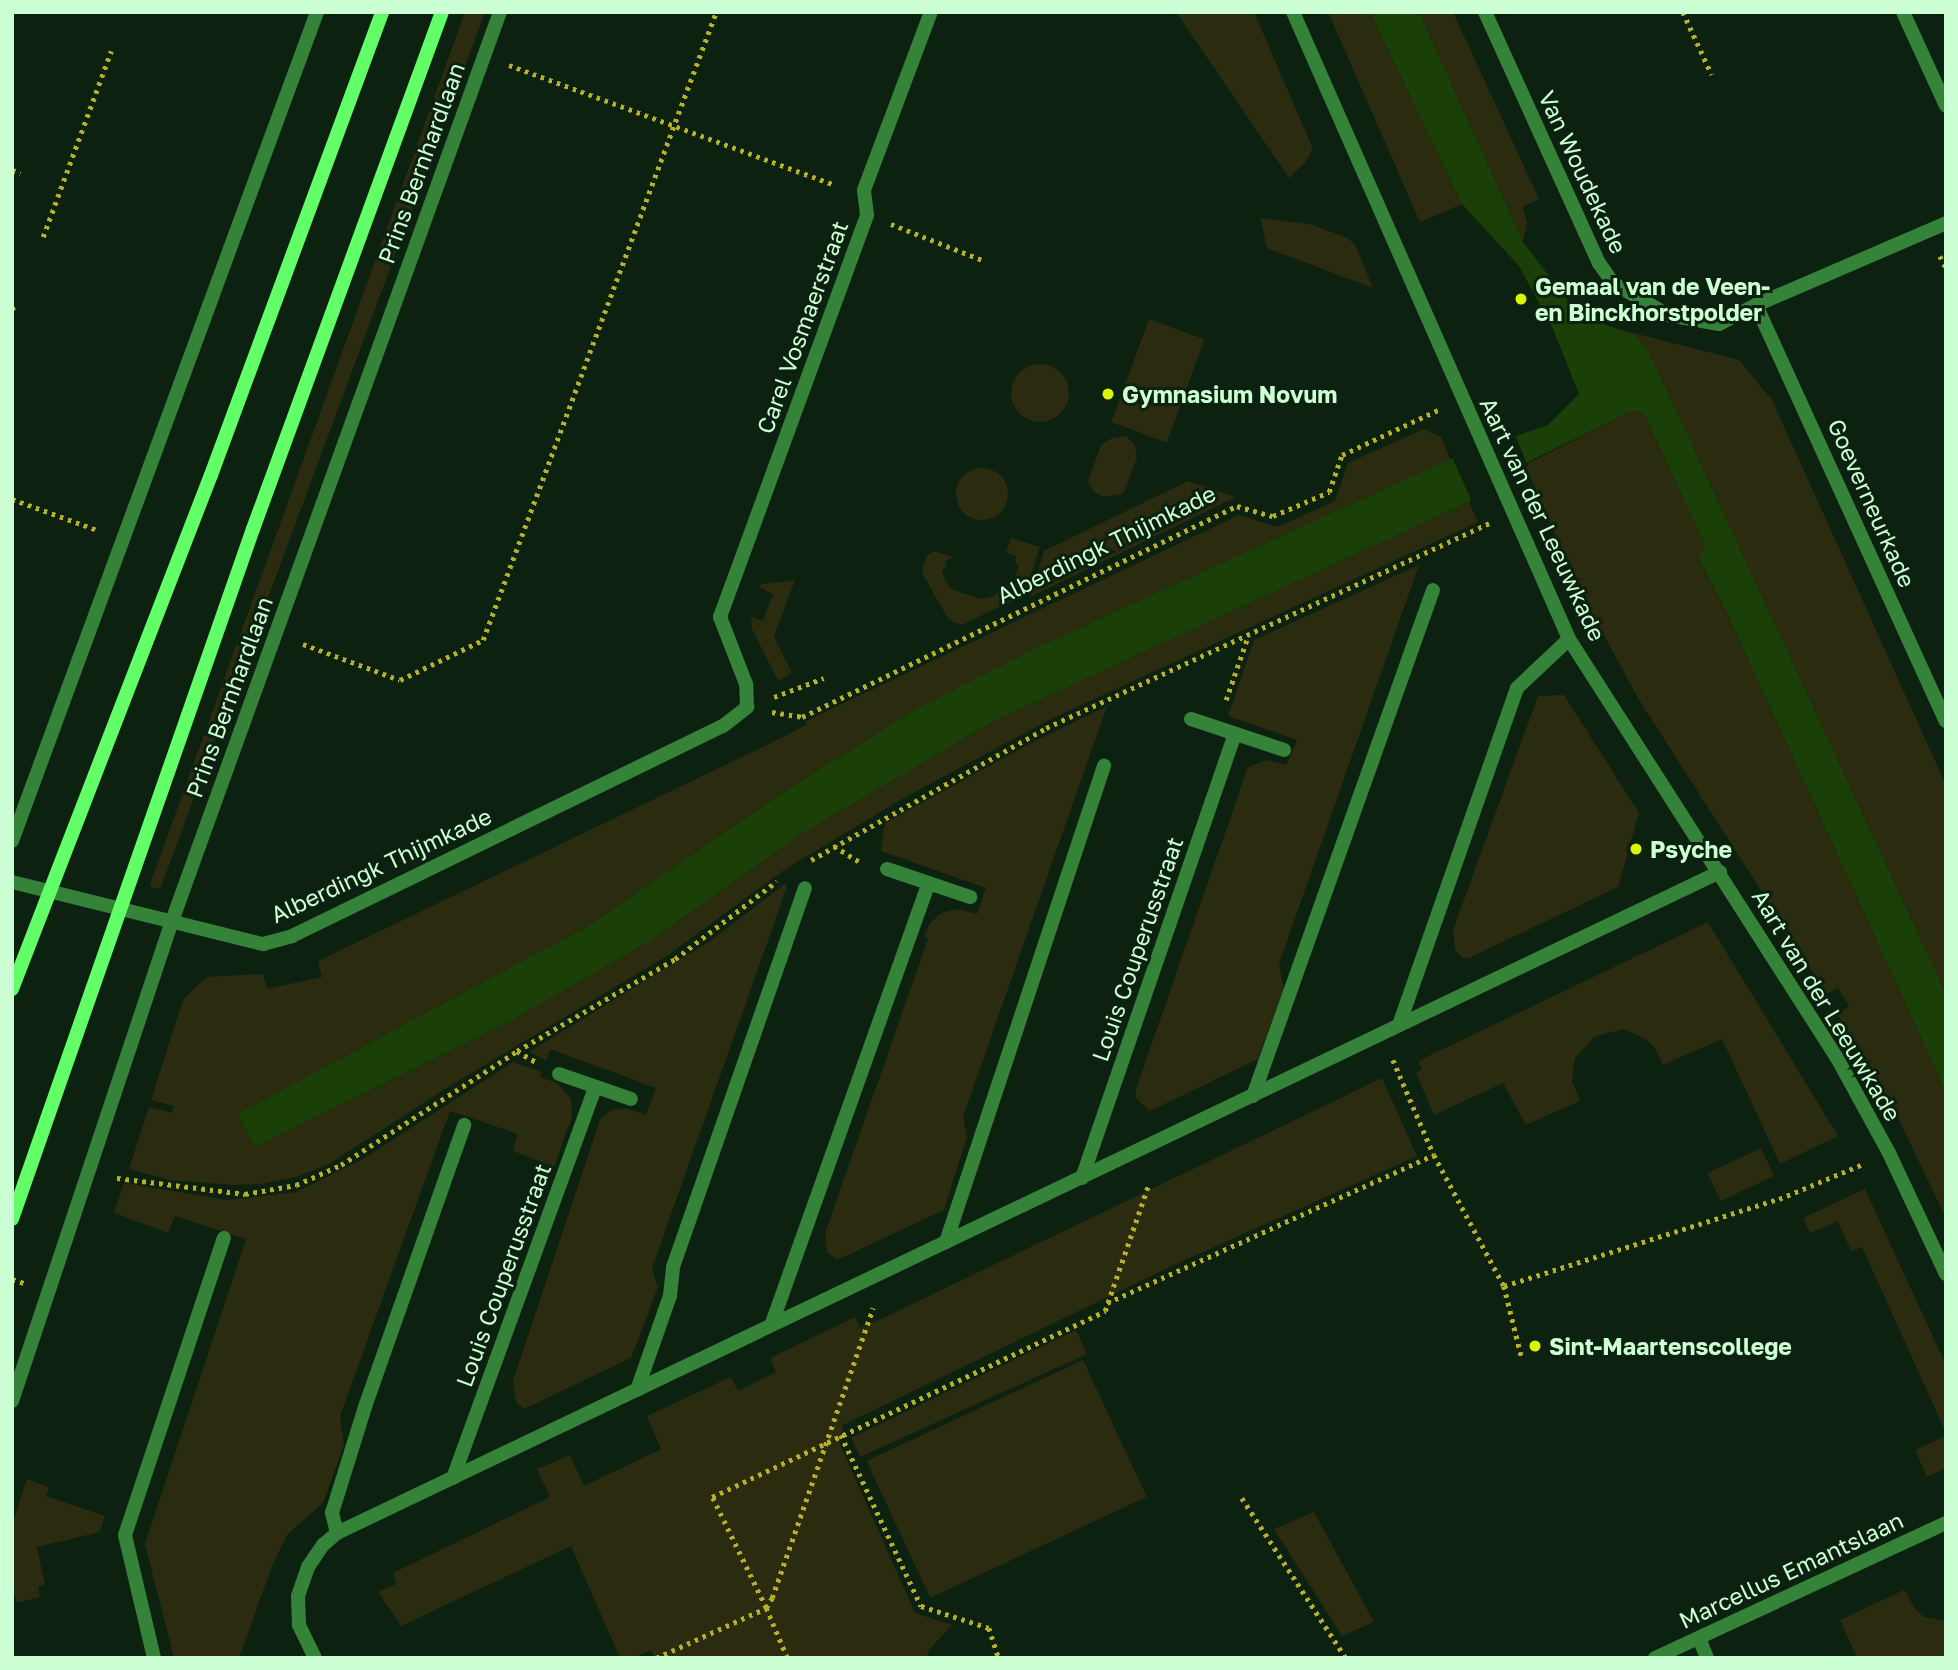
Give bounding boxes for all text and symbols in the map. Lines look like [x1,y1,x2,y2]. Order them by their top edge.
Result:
street label: Prins Bernhardlaan [372,59,470,267]
street label: Van Woudekade [1533,86,1633,258]
street label: Carel Vosmaerstraat [751,217,853,437]
place label: Gemaal van de Veen- en Binckhorstpolder [1535,272,1770,326]
marker: Gemaal van de Veen- en Binckhorstpolder [1513,291,1529,307]
place label: Gymnasium Novum [1122,380,1337,408]
marker: Gymnasium Novum [1100,386,1116,402]
street label: Aart van der Leeuwkade [1474,393,1612,645]
street label: Goeverneurkade [1823,415,1921,591]
street label: Alberdingk Thijmkade [992,479,1220,609]
street label: Prins Bernhardlaan [180,593,278,801]
street label: Alberdingk Thijmkade [266,802,496,928]
street label: Louis Couperusstraat [1086,833,1188,1065]
place label: Psyche [1650,835,1732,863]
marker: Psyche [1628,841,1644,857]
street label: Aart van der Leeuwkade [1747,884,1907,1126]
street label: Louis Couperusstraat [450,1160,556,1390]
place label: Sint-Maartenscollege [1549,1332,1792,1360]
marker: Sint-Maartenscollege [1527,1338,1543,1354]
street label: Marcellus Emantslaan [1675,1506,1907,1634]

